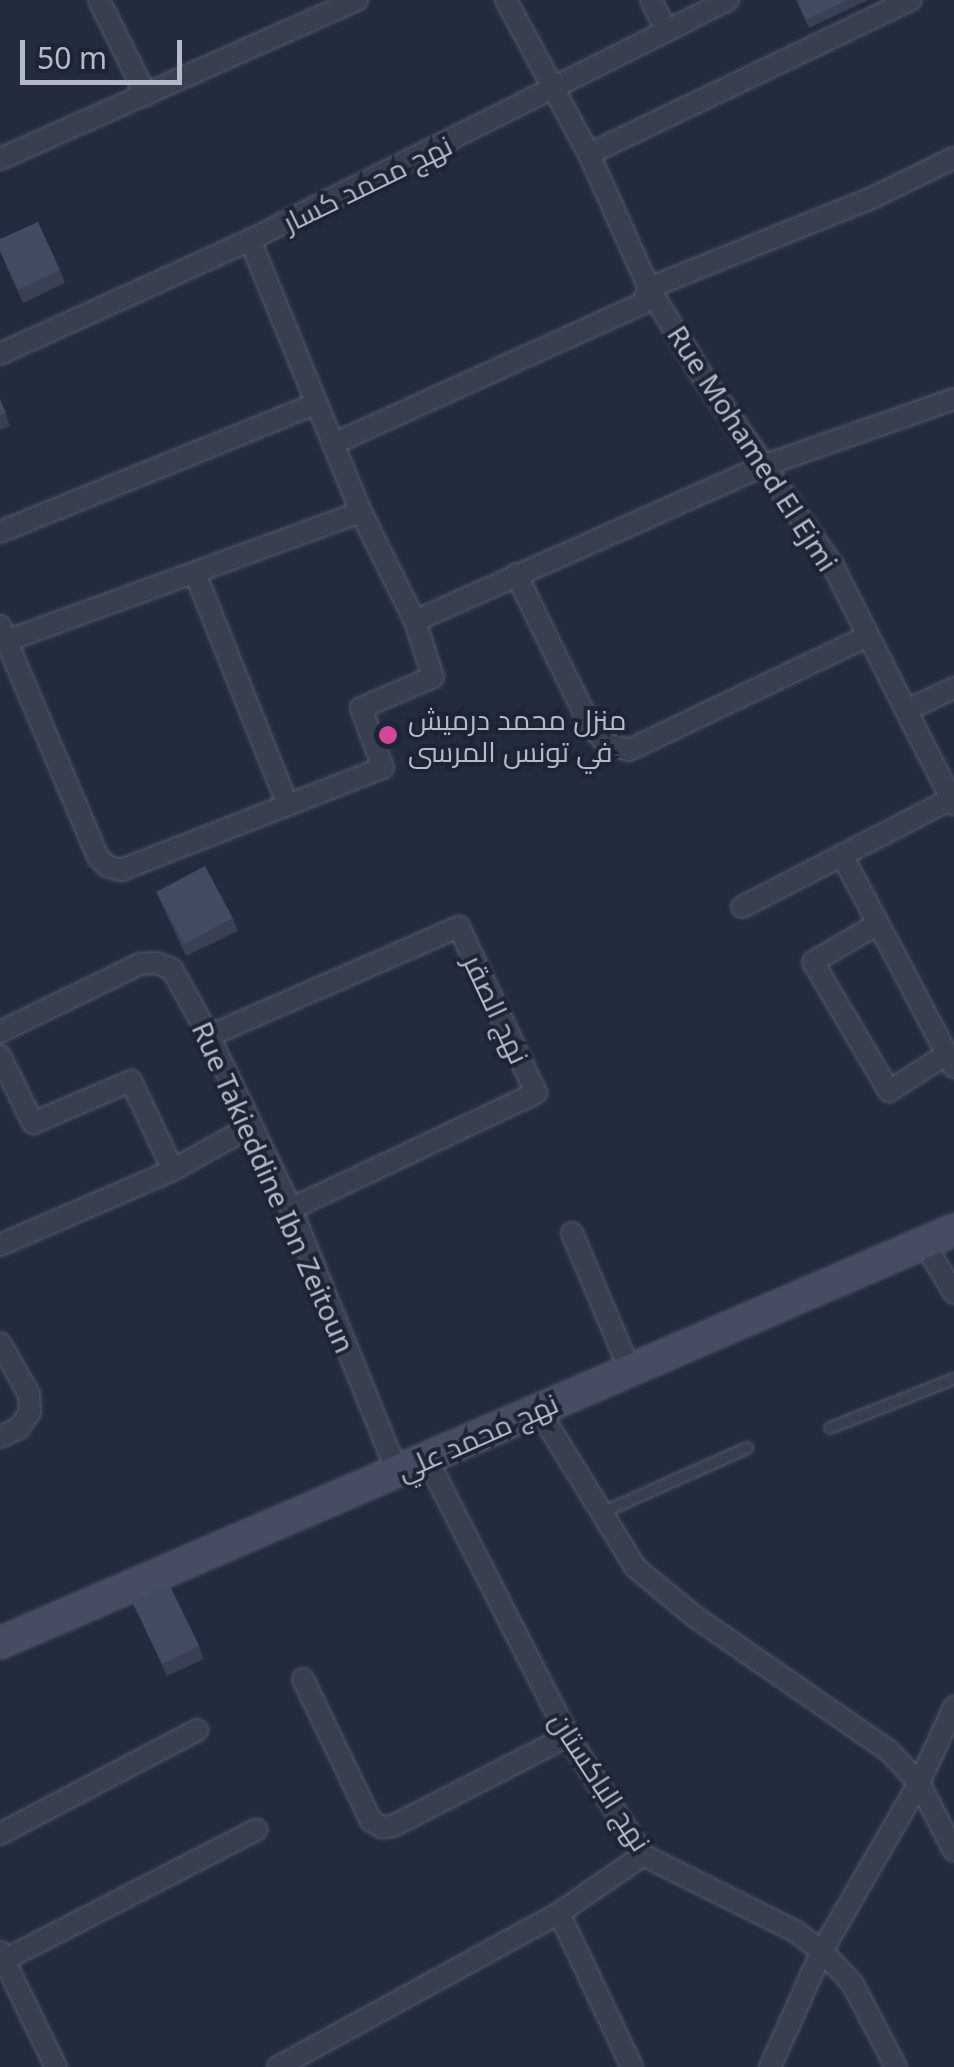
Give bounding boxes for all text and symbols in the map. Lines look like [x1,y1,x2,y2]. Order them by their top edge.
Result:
scale bar [25,20,188,82]
text: 50 m [37,37,107,78]
street label: نهج محمد كسار [277,128,457,238]
street label: Rue Mohamed El Ejmi [661,319,845,577]
place label: منزل محمد درميش في تونس المرسى [408,702,627,768]
marker: منزل محمد درميش في تونس المرسى [377,724,399,746]
street label: نهج الصقر [457,949,537,1069]
street label: Rue Takieddine Ibn Zeitoun [186,1016,362,1358]
street label: نهج محمد علي [391,1385,563,1487]
street label: نهج الباكستان [544,1705,658,1857]

